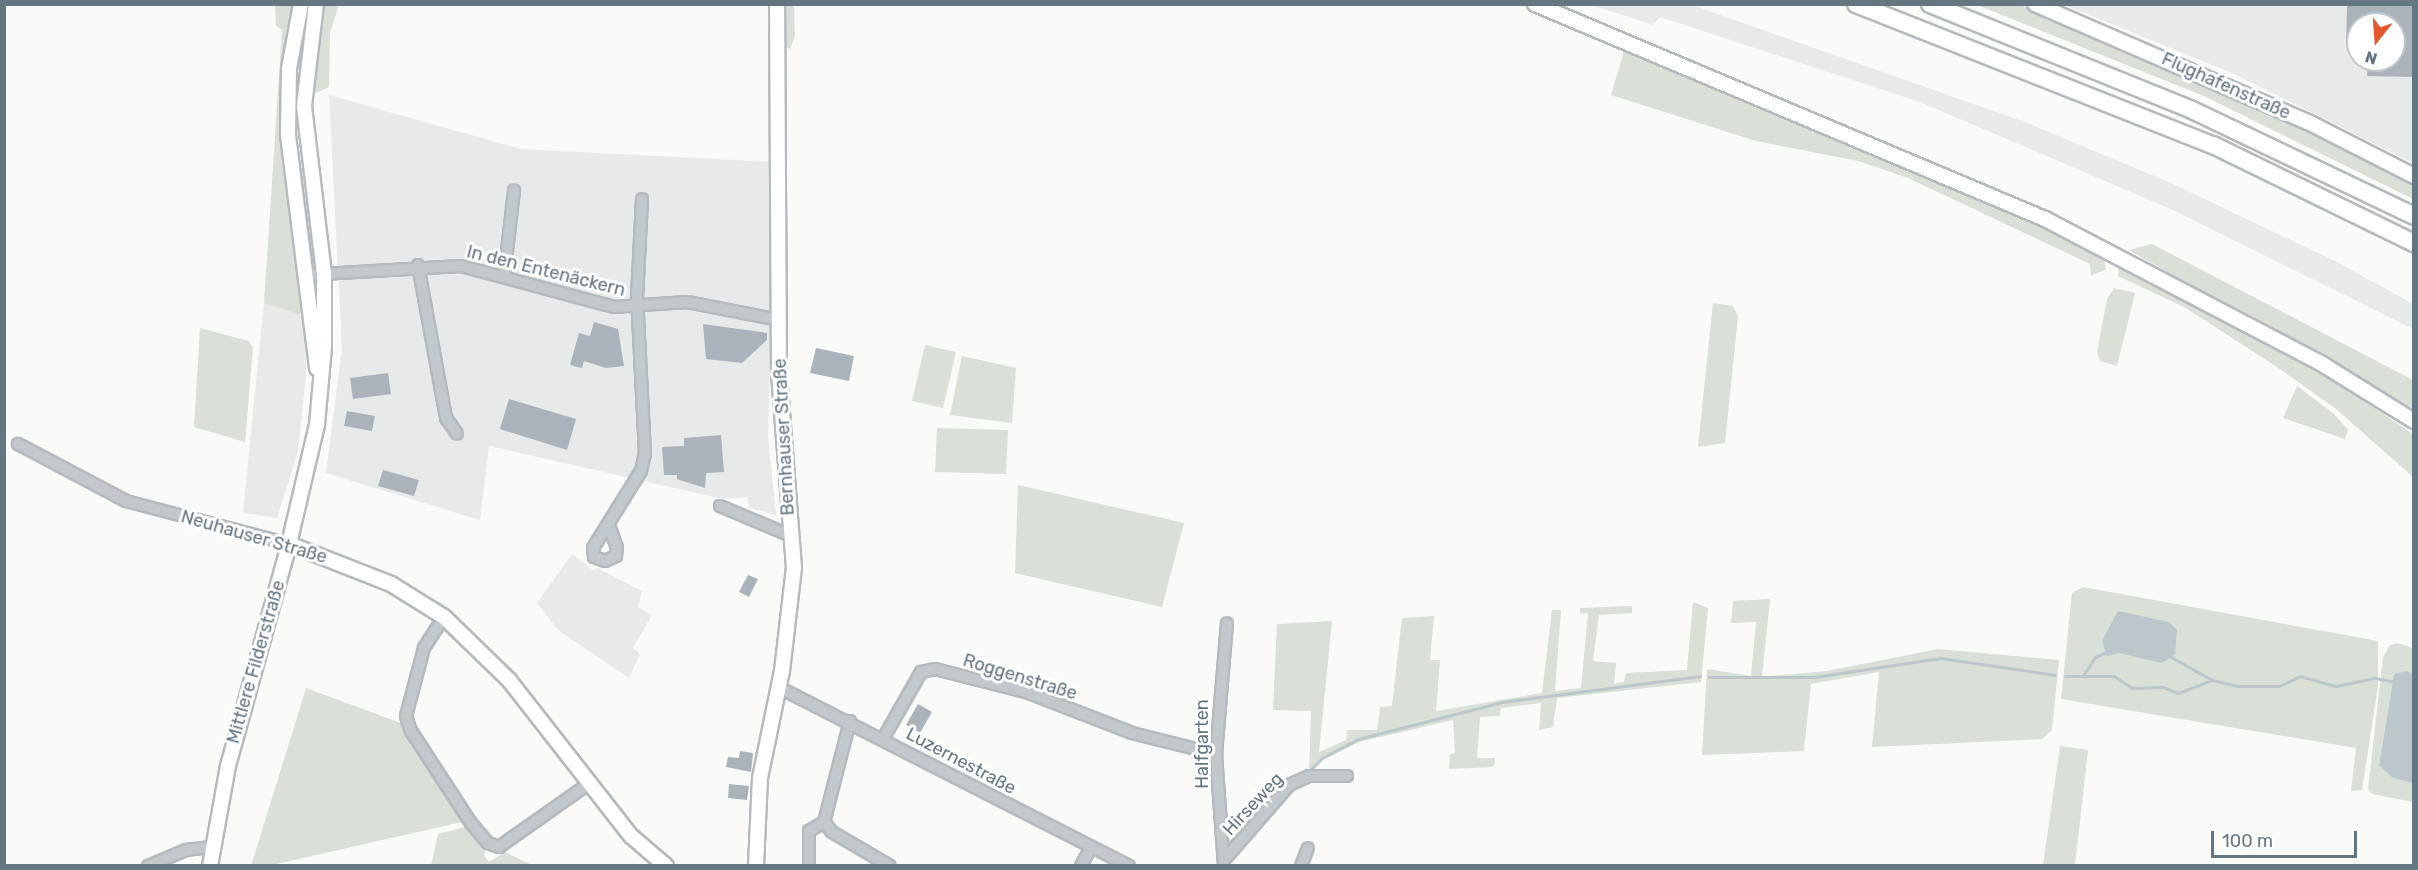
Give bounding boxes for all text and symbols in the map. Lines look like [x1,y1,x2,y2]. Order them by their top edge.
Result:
north arrow [2346,12,2406,72]
text: N [2363,47,2379,69]
street label: Flughafenstraße [2158,48,2294,124]
street label: In den Entenäckern [465,241,627,301]
street label: Bernhauser Straße [769,358,799,516]
street label: Neuhauser Straße [178,506,330,568]
street label: Mittlere Filderstraße [222,578,290,746]
street label: Roggenstraße [960,649,1080,705]
street label: Halfgarten [1191,699,1213,789]
street label: Luzernestraße [902,723,1020,799]
street label: Hirseweg [1218,768,1288,840]
scale bar [2214,819,2360,857]
text: 100 m [2222,830,2273,852]

